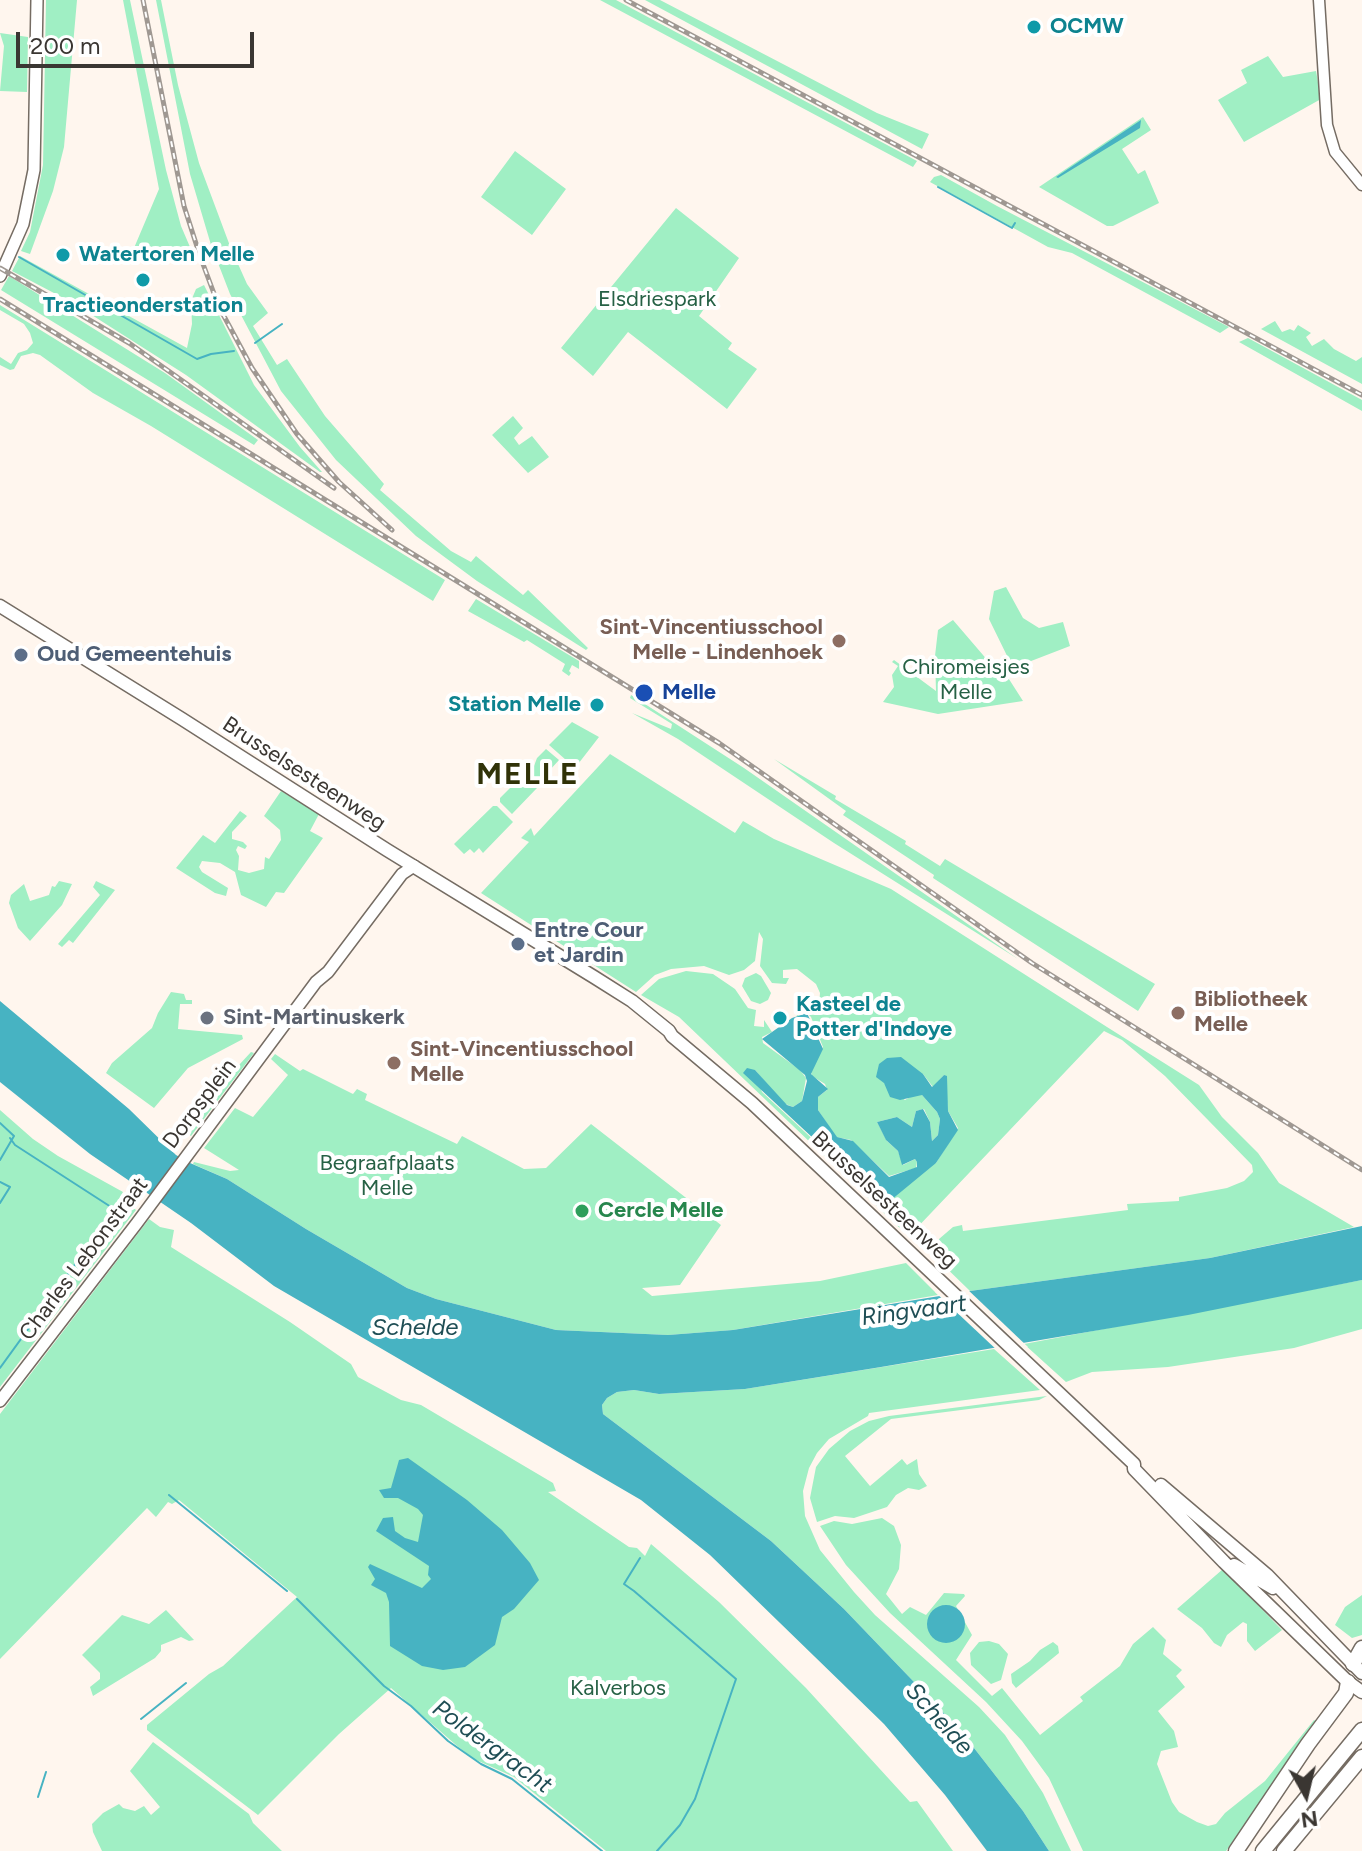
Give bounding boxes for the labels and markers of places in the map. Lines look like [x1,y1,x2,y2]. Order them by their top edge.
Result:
place label: OCMW [1050,14,1124,40]
marker: OCMW [1025,18,1043,36]
place label: Watertoren Melle [79,242,254,268]
marker: Watertoren Melle [54,246,72,264]
marker: Tractieonderstation [134,271,152,289]
place label: Tractieonderstation [43,293,243,319]
place label: Sint-Vincentiusschool Melle - Lindenhoek [600,615,823,666]
marker: Sint-Vincentiusschool Melle - Lindenhoek [830,632,848,650]
place label: Oud Gemeentehuis [37,642,232,668]
marker: Oud Gemeentehuis [12,646,30,664]
place label: Melle [662,680,716,706]
marker: Melle [633,682,655,704]
place label: Station Melle [448,692,581,718]
marker: Station Melle [588,696,606,714]
place label: Entre Cour et Jardin [534,918,644,970]
marker: Entre Cour et Jardin [509,935,527,953]
place label: Bibliotheek Melle [1194,987,1308,1038]
place label: Kasteel de Potter d'Indoye [796,992,952,1044]
marker: Bibliotheek Melle [1169,1004,1187,1022]
place label: Sint-Martinuskerk [223,1005,405,1031]
marker: Sint-Martinuskerk [198,1009,216,1027]
marker: Kasteel de Potter d'Indoye [771,1009,789,1027]
place label: Sint-Vincentiusschool Melle [410,1037,633,1088]
marker: Sint-Vincentiusschool Melle [385,1054,403,1072]
place label: Cercle Melle [598,1198,723,1224]
marker: Cercle Melle [573,1202,591,1220]

